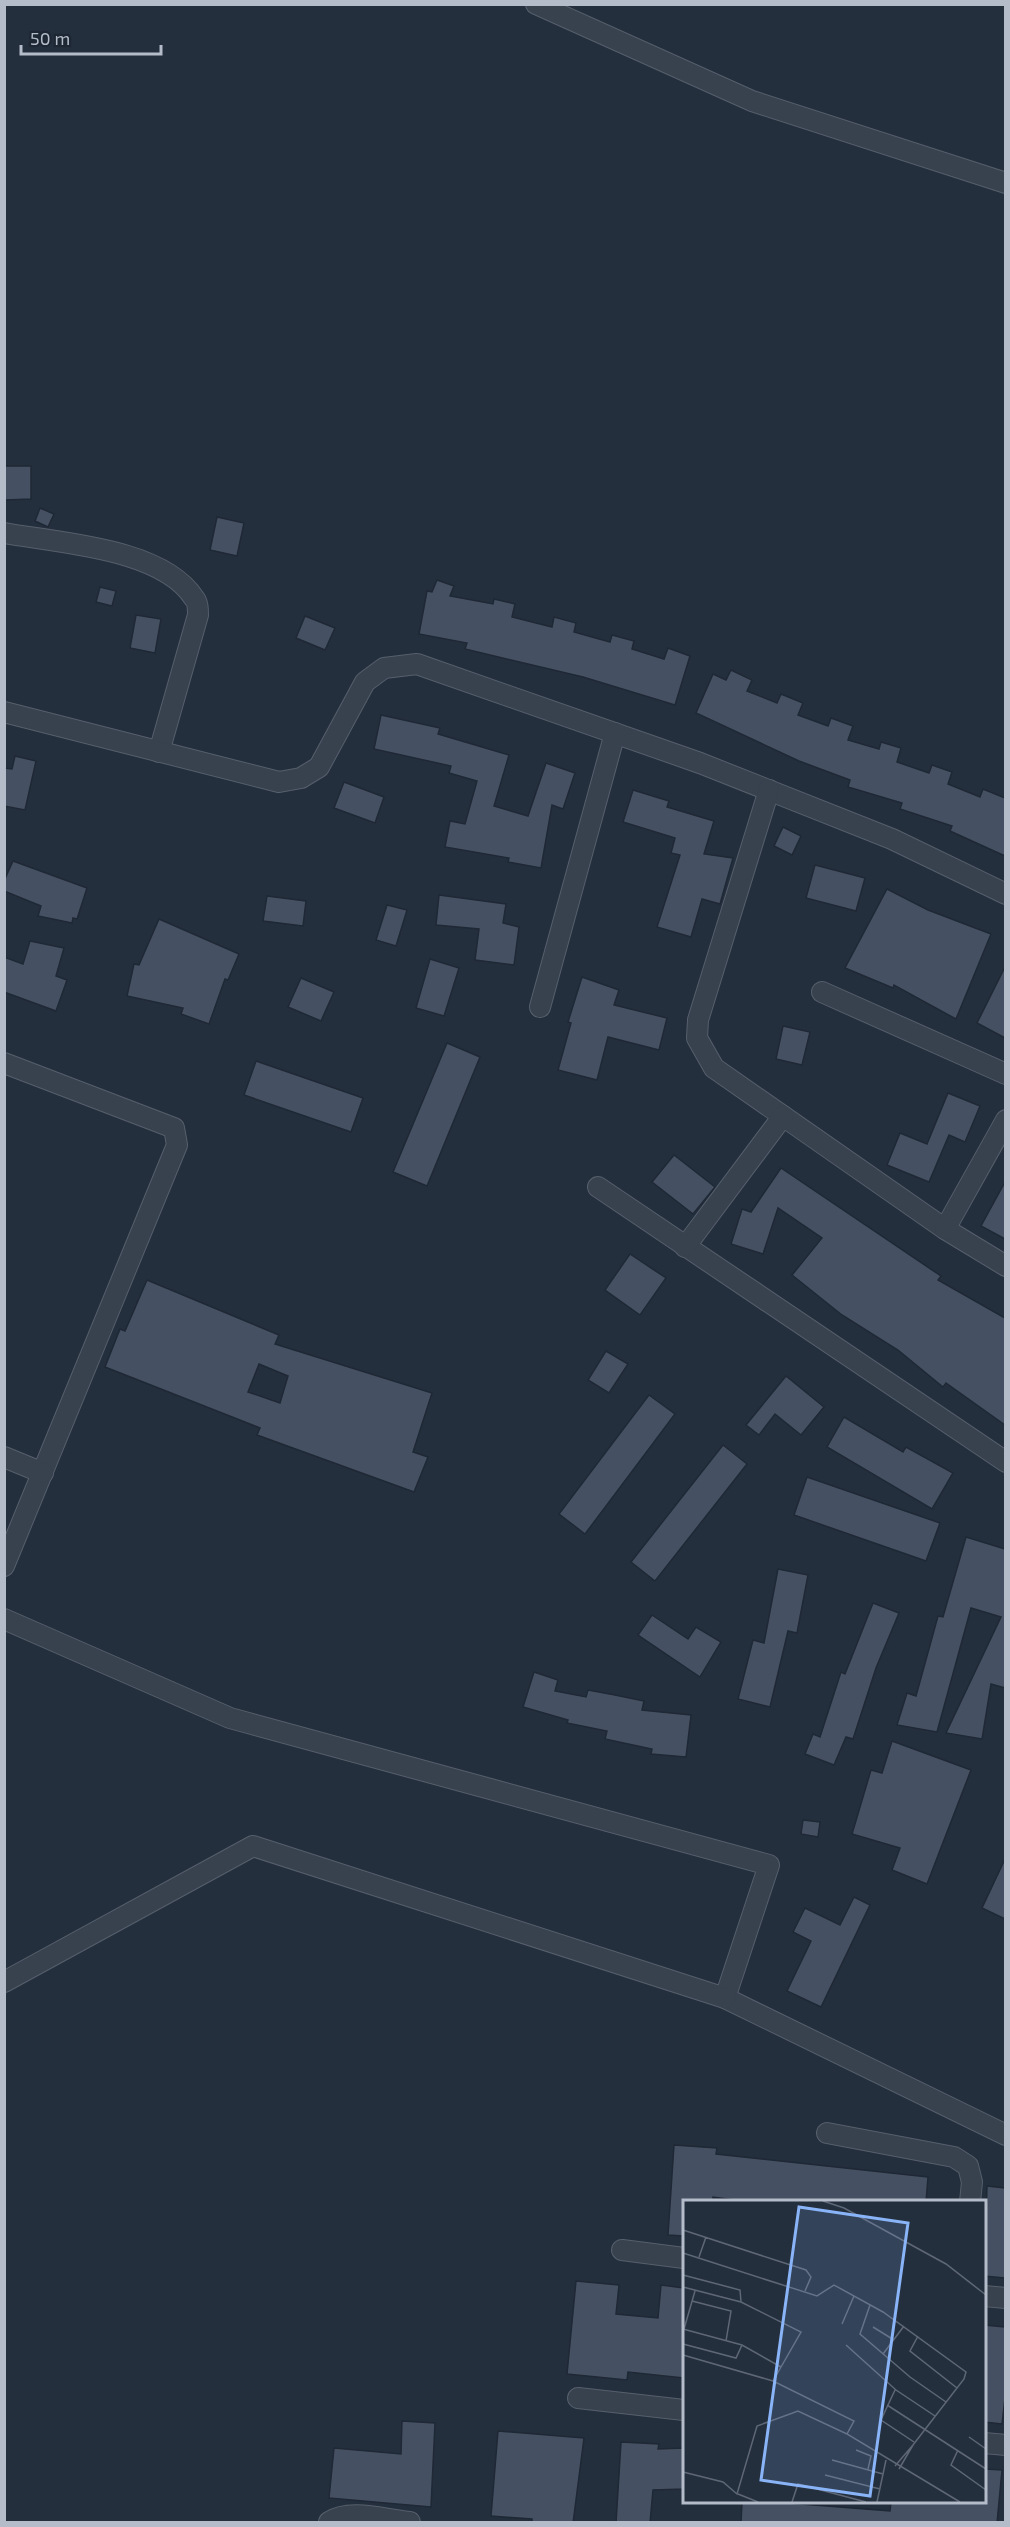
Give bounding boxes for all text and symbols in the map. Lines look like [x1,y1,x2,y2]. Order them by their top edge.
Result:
scale bar [21,18,160,56]
text: 50 m [30,27,70,49]
inset map [683,2200,986,2503]

